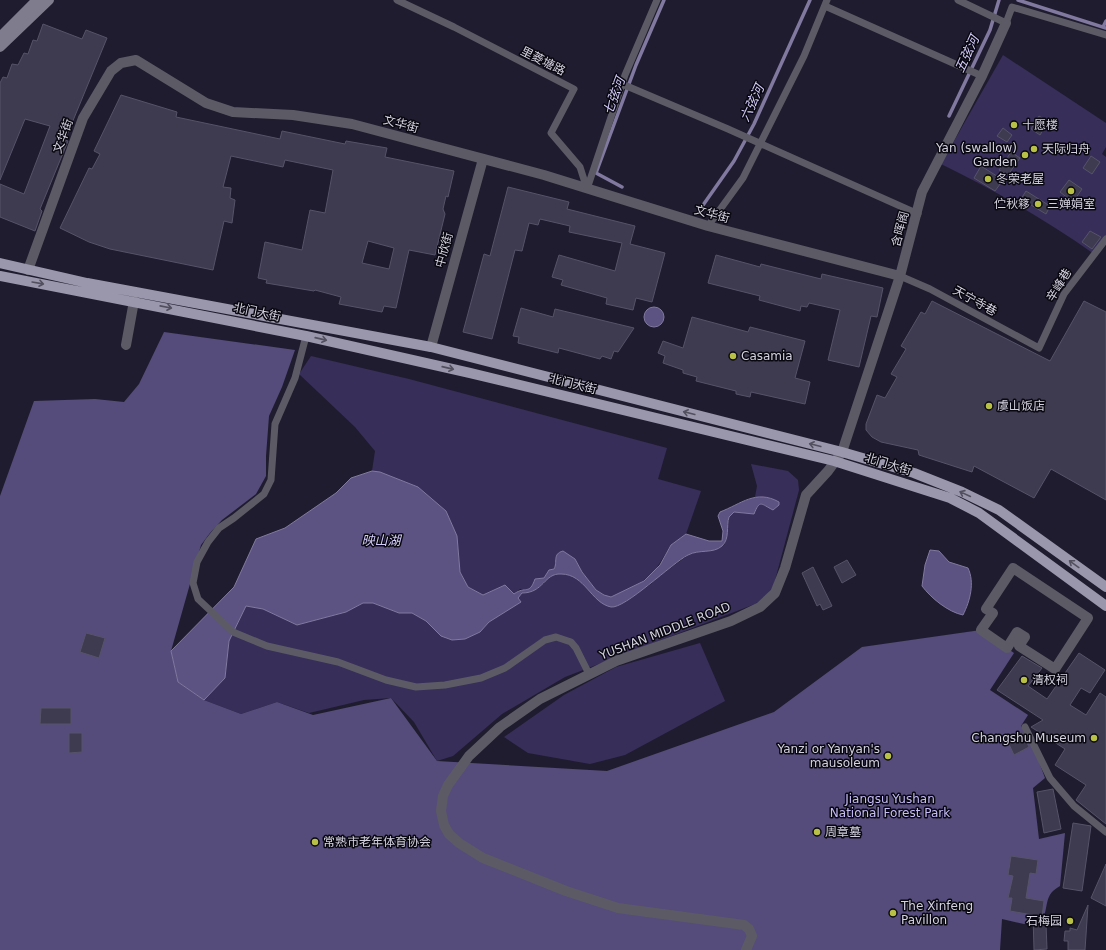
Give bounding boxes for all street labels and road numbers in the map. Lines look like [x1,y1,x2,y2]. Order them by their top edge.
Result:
street label: 里菱塘路 [518,44,568,78]
street label: 文华街 [382,113,420,135]
street label: 文华街 [50,117,76,155]
street label: 文华街 [693,203,731,225]
street label: 含晖阁 [889,210,911,248]
street label: 中欣街 [433,231,455,269]
street label: 辛峰巷 [1044,266,1074,304]
street label: 天宁寺巷 [951,283,999,319]
street label: 北门大街 [232,300,282,324]
street label: 北门大街 [548,371,598,397]
street label: 北门大街 [863,450,913,478]
street label: YUSHAN MIDDLE ROAD [597,600,733,663]

